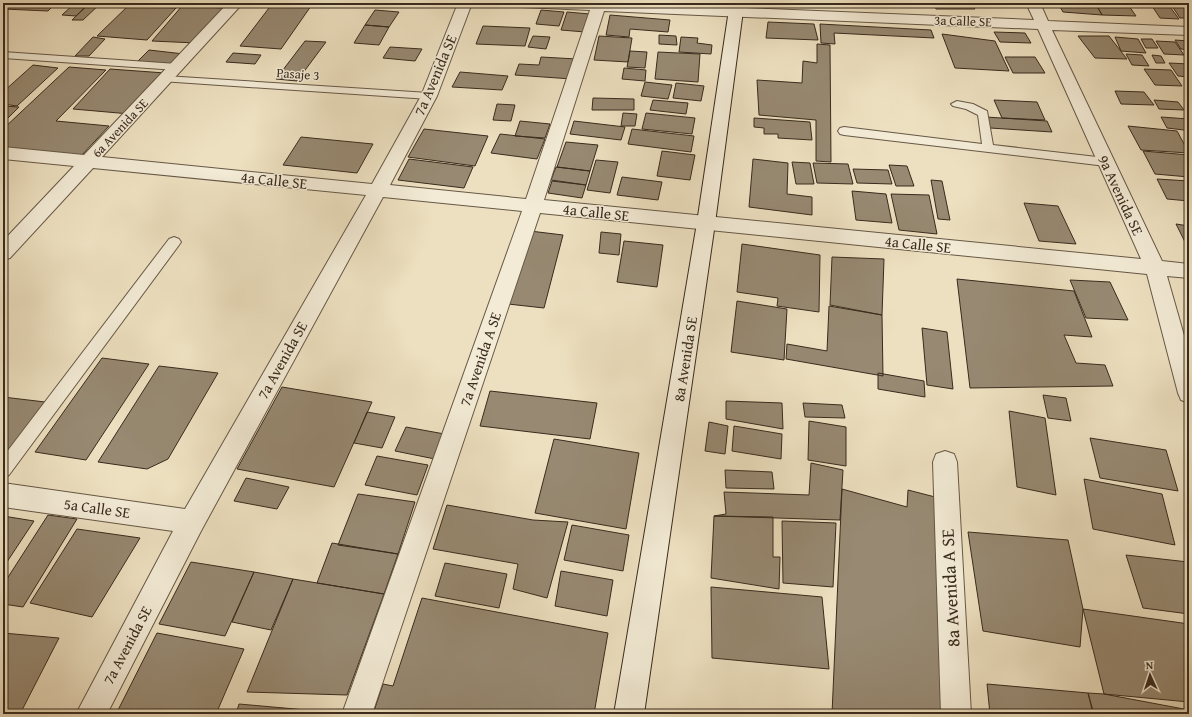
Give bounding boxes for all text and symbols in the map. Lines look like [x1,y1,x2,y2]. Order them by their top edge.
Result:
street label: 3a Calle SE [934,10,993,32]
street label: 7a Avenida SE [409,31,462,119]
street label: Pasaje 3 [276,63,320,85]
street label: 6a Avenida SE [88,94,153,162]
street label: 9a Avenida SE [1093,152,1149,239]
street label: 4a Calle SE [240,166,309,194]
street label: 4a Calle SE [562,198,631,226]
street label: 4a Calle SE [884,230,953,258]
street label: 7a Avenida A SE [454,309,506,409]
street label: 8a Avenida SE [668,314,702,403]
street label: 7a Avenida SE [252,317,312,403]
street label: 5a Calle SE [63,493,132,523]
street label: 8a Avenida A SE [933,528,967,648]
street label: 7a Avenida SE [98,602,157,688]
north arrow [1130,655,1170,695]
text: N [1145,657,1154,673]

